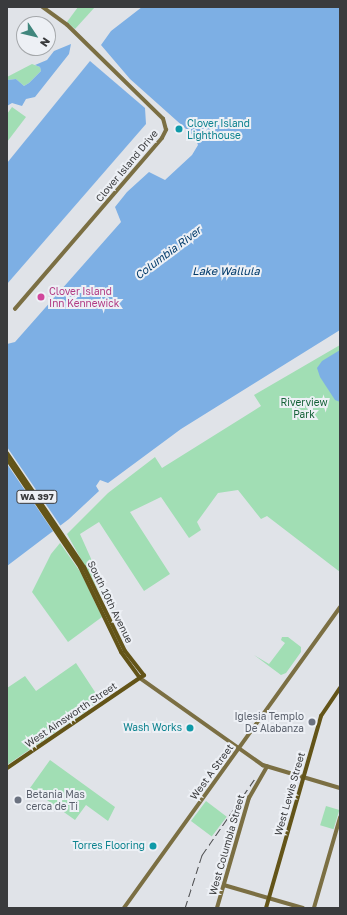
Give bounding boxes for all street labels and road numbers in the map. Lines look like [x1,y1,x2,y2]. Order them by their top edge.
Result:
street label: Clover Island Drive [93,128,161,204]
road number: WA 397 [16,490,58,504]
street label: South 10th Avenue [85,559,135,645]
street label: West Ainsworth Street [23,680,119,750]
street label: West A Street [188,742,236,802]
street label: West Lewis Street [272,751,308,837]
street label: West Columbia Street [207,793,247,897]

